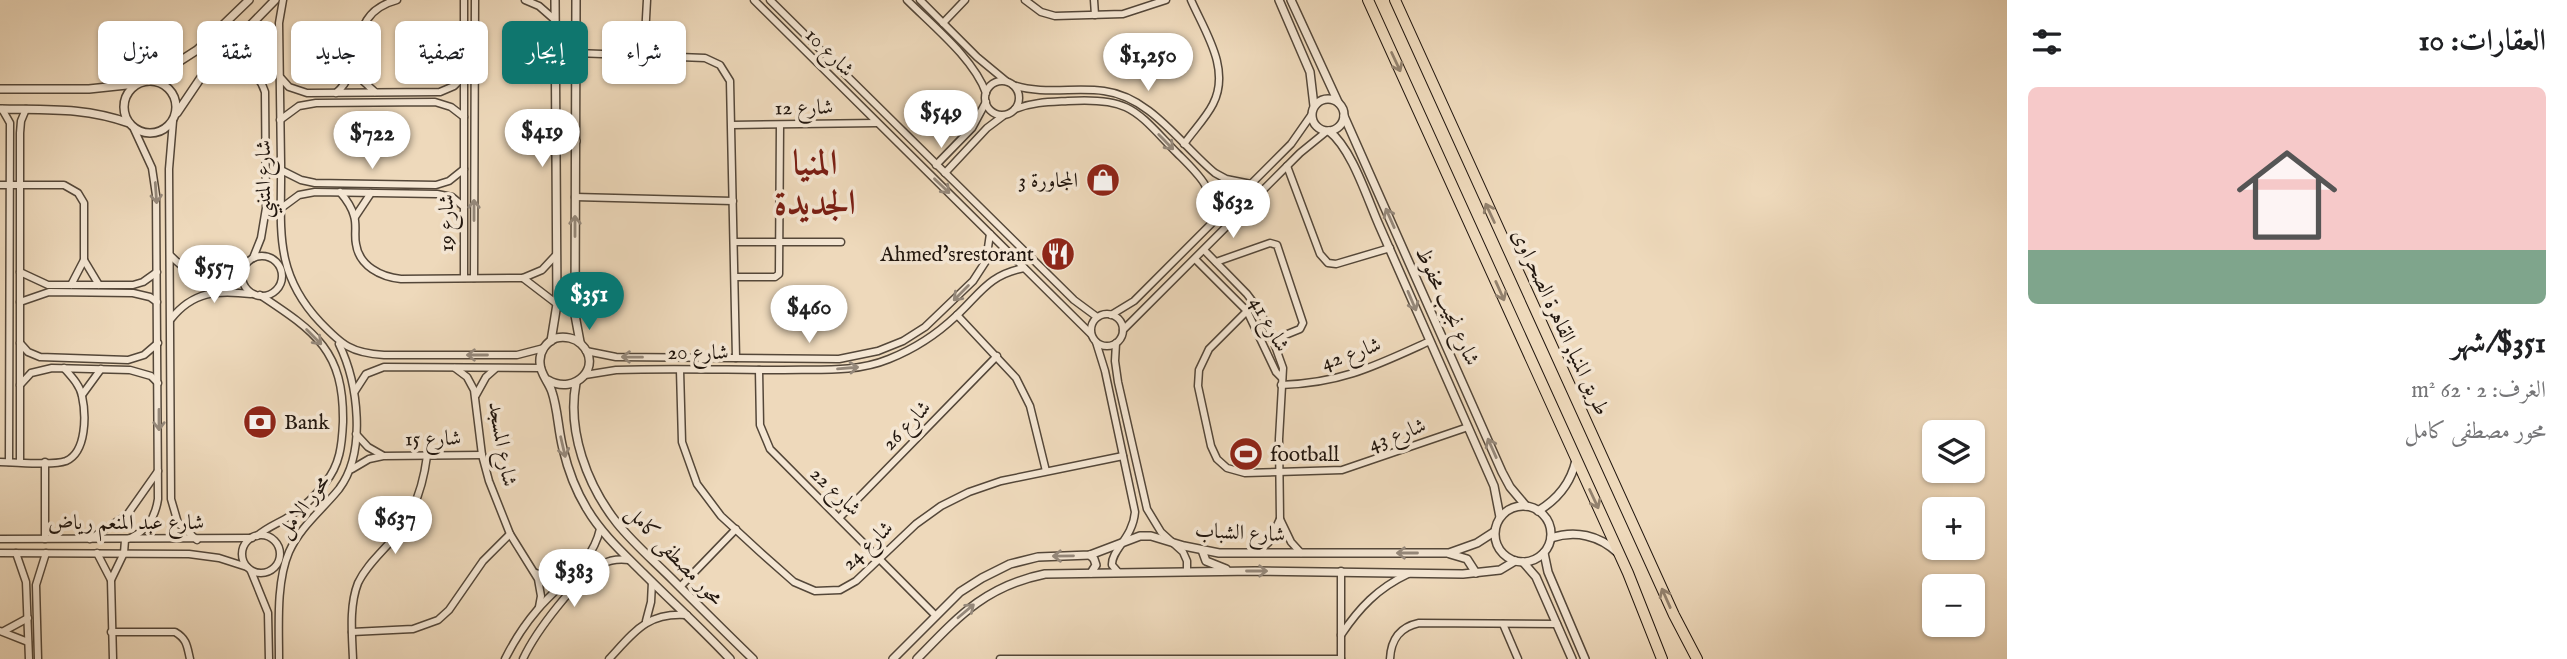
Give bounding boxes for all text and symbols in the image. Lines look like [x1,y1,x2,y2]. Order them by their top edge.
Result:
chip: منزل [98,21,183,84]
chip: شقة [197,21,277,84]
chip: جديد [291,21,381,84]
chip: تصفية [395,21,488,84]
chip: إيجار [502,21,588,84]
chip: شراء [602,21,686,84]
street label: شارع 10 [796,23,859,86]
icon: filters [2028,23,2066,61]
text: العقارات: 10 [2419,23,2546,61]
pin: $1,250 [1091,34,1205,93]
text: $1,250 [1119,41,1177,70]
one-way arrow [1390,51,1403,72]
pin: $549 [900,90,982,150]
street label: شارع 12 [774,94,834,126]
text: $549 [920,98,962,127]
pin: $419 [501,110,583,169]
pin: $722 [331,111,413,171]
text: $419 [521,117,563,146]
text: $722 [349,119,395,148]
icon: home [2224,132,2350,258]
one-way arrow [1157,133,1174,150]
street label: شارع المتنبي [251,140,283,218]
district label: المنيا الجديدة [774,142,856,227]
shop icon: المجاورة 3 [1084,161,1122,199]
place label: المجاورة 3 [1018,168,1078,195]
one-way arrow [933,177,950,194]
pin: $632 [1192,180,1274,240]
one-way arrow [150,181,163,204]
text: $632 [1212,188,1254,217]
street label: شارع 19 [434,194,464,252]
one-way arrow [467,199,481,222]
one-way arrow [1483,203,1496,224]
one-way arrow [1383,208,1396,229]
one-way arrow [568,215,582,238]
street label: طريق المنيا, القاهرة الصحراوى [1505,225,1615,420]
restaurant icon: Ahmed'srestorant [1039,235,1077,273]
place label: Ahmed'srestorant [879,242,1034,269]
street label: شارع نجيب محفوظ [1406,243,1485,371]
pin: $557 [173,246,255,305]
text: $557 [194,253,234,282]
pin: $351 [548,272,630,332]
text: $351 [570,280,608,309]
one-way arrow [1494,280,1507,302]
one-way arrow [953,284,970,301]
pin: $460 [768,286,850,345]
one-way arrow [1406,290,1419,311]
street label: شارع 41 [1240,292,1295,359]
text: $460 [786,293,832,322]
text: $351/شهر [2451,325,2546,363]
one-way arrow [306,328,323,345]
street label: شارع 42 [1318,332,1386,380]
street label: شارع 20 [667,340,729,370]
one-way arrow [466,348,489,362]
one-way arrow [621,350,644,364]
one-way arrow [837,361,859,374]
text: الغرف: 2 · 62 m² [2411,376,2546,405]
street label: شارع 26 [877,395,940,459]
street label: شارع المسجد [478,400,522,490]
bank icon: Bank [241,403,279,441]
one-way arrow [152,409,165,432]
place label: Bank [284,410,330,437]
street label: شارع 43 [1365,413,1431,461]
text: محور مصطفى كامل [2404,417,2546,446]
map controls [1922,420,1985,637]
button: layers [1922,420,1985,483]
street label: شارع 15 [405,426,462,456]
one-way arrow [557,435,570,458]
sports icon: football [1227,435,1265,473]
one-way arrow [1485,438,1498,460]
place label: football [1270,442,1339,469]
street label: شارع 22 [802,461,866,525]
street label: محور الامل [272,470,337,544]
one-way arrow [1588,488,1601,509]
pin: $637 [354,496,436,556]
button: + [1922,497,1985,560]
street label: محور مصطفى كامل [619,500,729,612]
text: $637 [374,504,416,533]
street label: شارع عبد المنعم رياض [48,510,204,542]
street label: شارع 24 [836,515,902,579]
street label: شارع الشباب [1194,518,1286,552]
one-way arrow [1396,546,1419,560]
one-way arrow [1052,549,1075,562]
pin: $383 [533,550,615,609]
text: $383 [555,557,593,586]
one-way arrow [1246,564,1269,578]
button: − [1922,574,1985,637]
one-way arrow [1659,588,1673,609]
one-way arrow [956,603,974,619]

